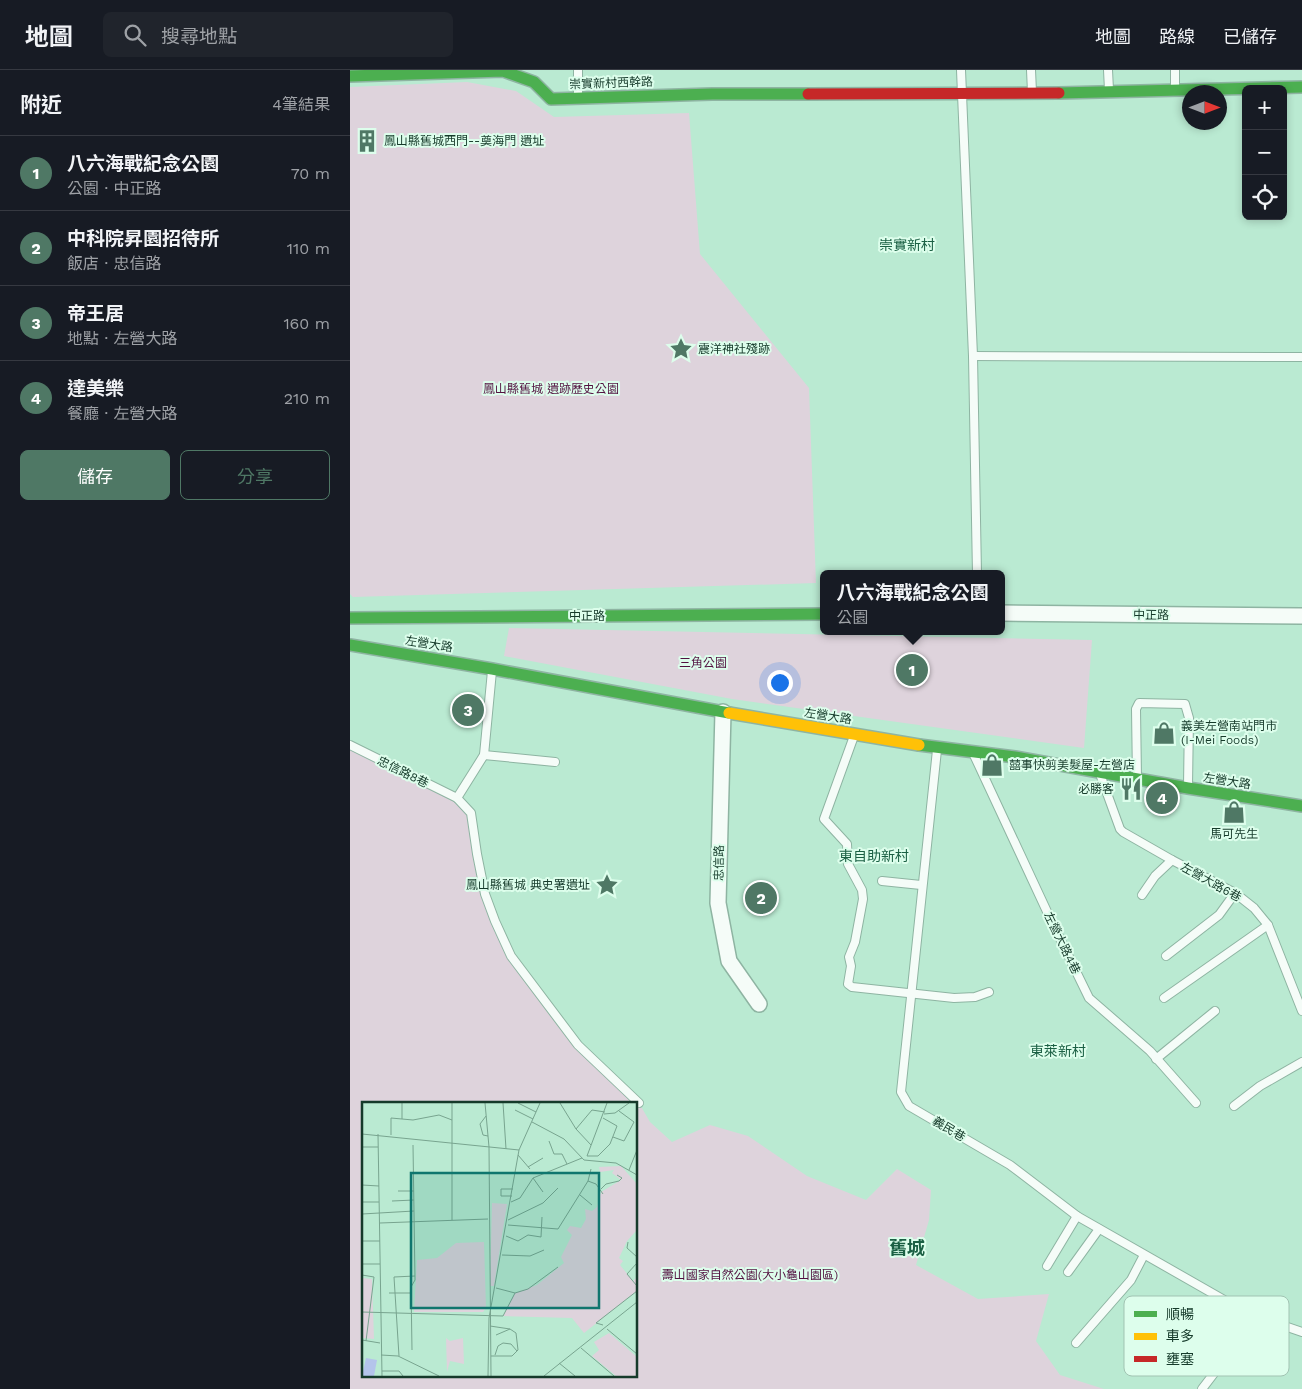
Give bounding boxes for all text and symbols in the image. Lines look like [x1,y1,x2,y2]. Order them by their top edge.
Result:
search box [103,12,453,57]
icon: search [121,21,149,49]
text: 地圖 [25,23,73,51]
text: 搜尋地點 [161,25,237,48]
text: 地圖 [1095,26,1131,47]
text: 路線 [1159,26,1195,47]
text: 已儲存 [1223,26,1277,47]
street label: 崇實新村西幹路 [569,75,653,91]
north arrow [1182,85,1227,130]
map controls [1242,85,1287,220]
button: + [1242,85,1287,130]
text: 附近 [20,92,62,117]
text: 4筆結果 [272,95,330,114]
building icon: 鳳山縣舊城西門--奠海門 遺址 [354,128,380,154]
button: − [1242,130,1287,175]
place label: 鳳山縣舊城西門--奠海門 遺址 [384,134,544,148]
text: 八六海戰紀念公園 [67,152,219,175]
text: 1 [33,164,39,183]
text: 70 m [291,164,330,183]
button: locate [1242,175,1287,220]
text: 公園 · 中正路 [67,179,162,198]
text: 中科院昇園招待所 [67,227,219,250]
district label: 崇實新村 [879,237,935,253]
text: 2 [31,239,41,258]
text: 110 m [287,239,330,258]
text: 飯店 · 忠信路 [67,254,162,273]
text: 帝王居 [67,302,124,325]
text: 3 [31,314,41,333]
text: 160 m [283,314,330,333]
text: 地點 · 左營大路 [67,329,178,348]
place icon: 震洋神社殘跡 [668,336,694,362]
place label: 震洋神社殘跡 [698,342,770,356]
text: 達美樂 [67,377,124,400]
park label: 鳳山縣舊城 遺跡歷史公園 [483,382,619,396]
text: 4 [31,389,41,408]
text: 210 m [284,389,330,408]
text: 餐廳 · 左營大路 [67,404,178,423]
button: 儲存 [20,450,170,500]
button: 分享 [180,450,330,500]
popup [820,570,1005,635]
text: 八六海戰紀念公園 [836,581,989,604]
text: 公園 [836,608,869,627]
street label: 中正路 [1133,608,1169,622]
street label: 中正路 [569,609,605,623]
street label: 左營大路 [404,633,454,655]
pin: 1 [896,651,928,689]
park label: 三角公園 [679,656,727,670]
your location [767,670,793,696]
pin: 3 [452,691,484,729]
street label: 左營大路 [803,705,853,727]
place label: 義美左營南站門市 (I-Mei Foods) [1181,719,1277,747]
shop icon: 義美左營南站門市 (I-Mei Foods) [1151,720,1177,746]
shop icon: 囍事快剪美髮屋-左營店 [979,752,1005,778]
street label: 忠信路8巷 [375,754,431,790]
place label: 囍事快剪美髮屋-左營店 [1009,758,1135,772]
street label: 左營大路 [1202,770,1252,792]
restaurant icon: 必勝客 [1118,776,1144,802]
pin: 4 [1146,779,1178,817]
place label: 必勝客 [1078,782,1114,796]
shop icon: 馬可先生 [1221,799,1247,825]
place label: 馬可先生 [1210,827,1258,841]
street label: 忠信路 [712,845,726,881]
district label: 東自助新村 [839,848,909,864]
street label: 左營大路6巷 [1178,860,1244,904]
place icon: 鳳山縣舊城 典史署遺址 [594,872,620,898]
place label: 鳳山縣舊城 典史署遺址 [466,878,590,892]
pin: 2 [745,879,777,917]
street label: 左營大路4巷 [1041,910,1083,976]
district label: 東萊新村 [1030,1043,1086,1059]
inset map [362,1102,638,1376]
street label: 義民巷 [930,1114,968,1144]
district label: 舊城 [889,1237,925,1258]
park label: 壽山國家自然公園(大小龜山園區) [662,1268,838,1282]
legend [1124,1296,1289,1376]
text: 順暢 [1166,1306,1194,1322]
text: 車多 [1166,1328,1194,1344]
text: 壅塞 [1166,1351,1194,1367]

